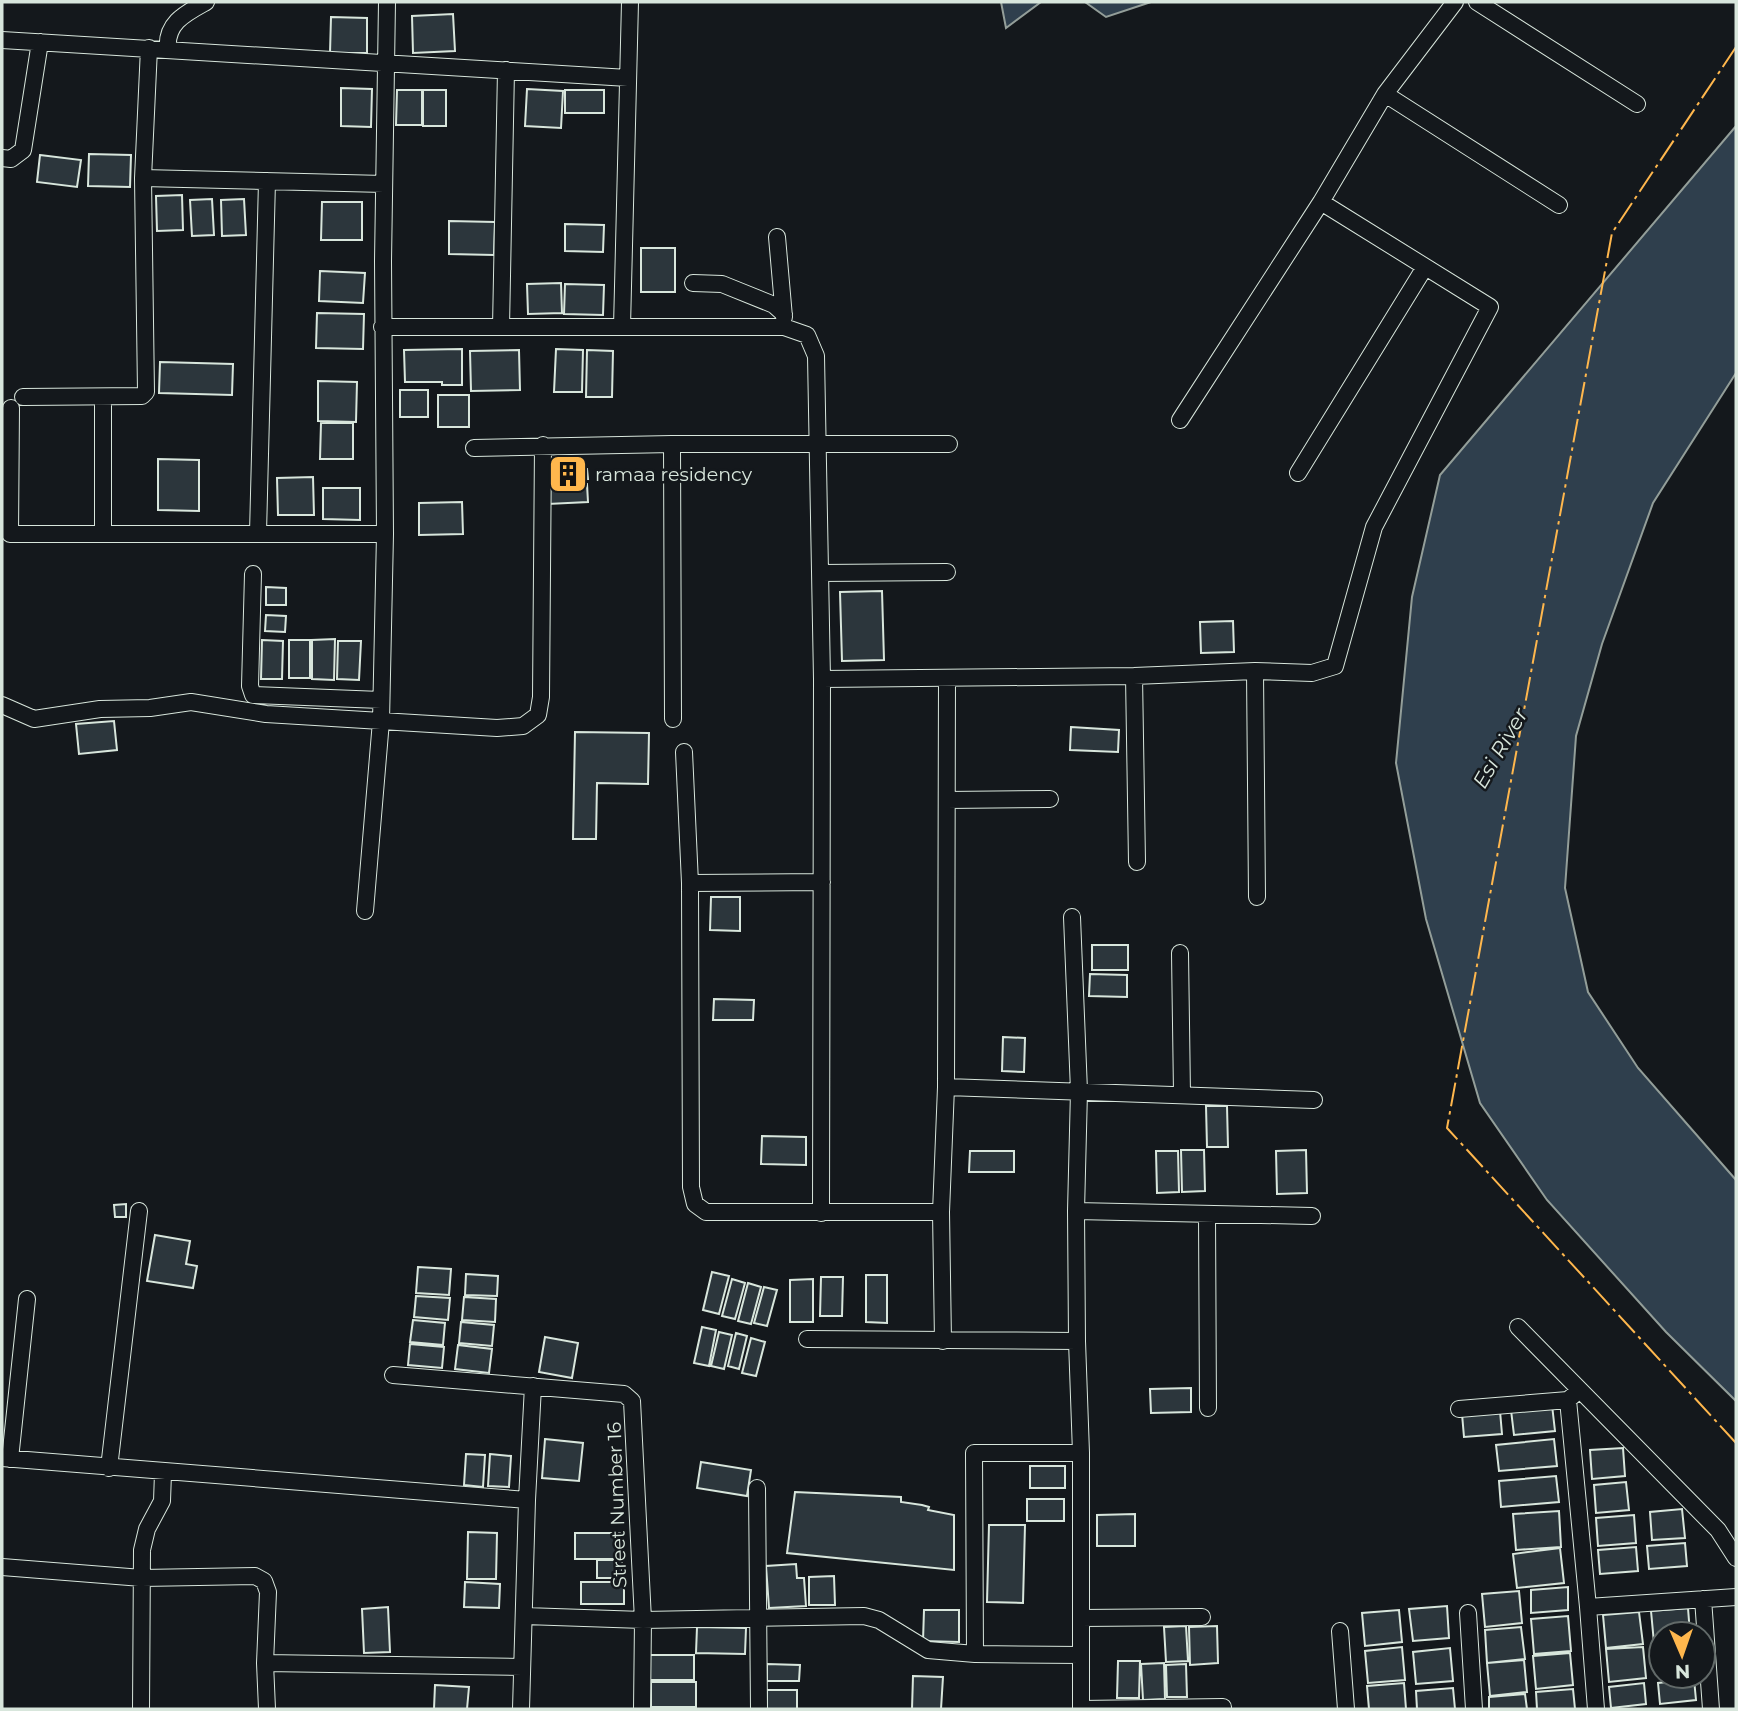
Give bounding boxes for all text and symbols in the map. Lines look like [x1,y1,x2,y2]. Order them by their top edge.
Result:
building icon: ramaa residency [547,453,589,495]
place label: ramaa residency [595,463,753,486]
water label: Esi River [1467,703,1533,792]
street label: Street Number 16 [603,1422,631,1588]
north arrow [1647,1620,1717,1690]
text: N [1674,1660,1691,1683]

